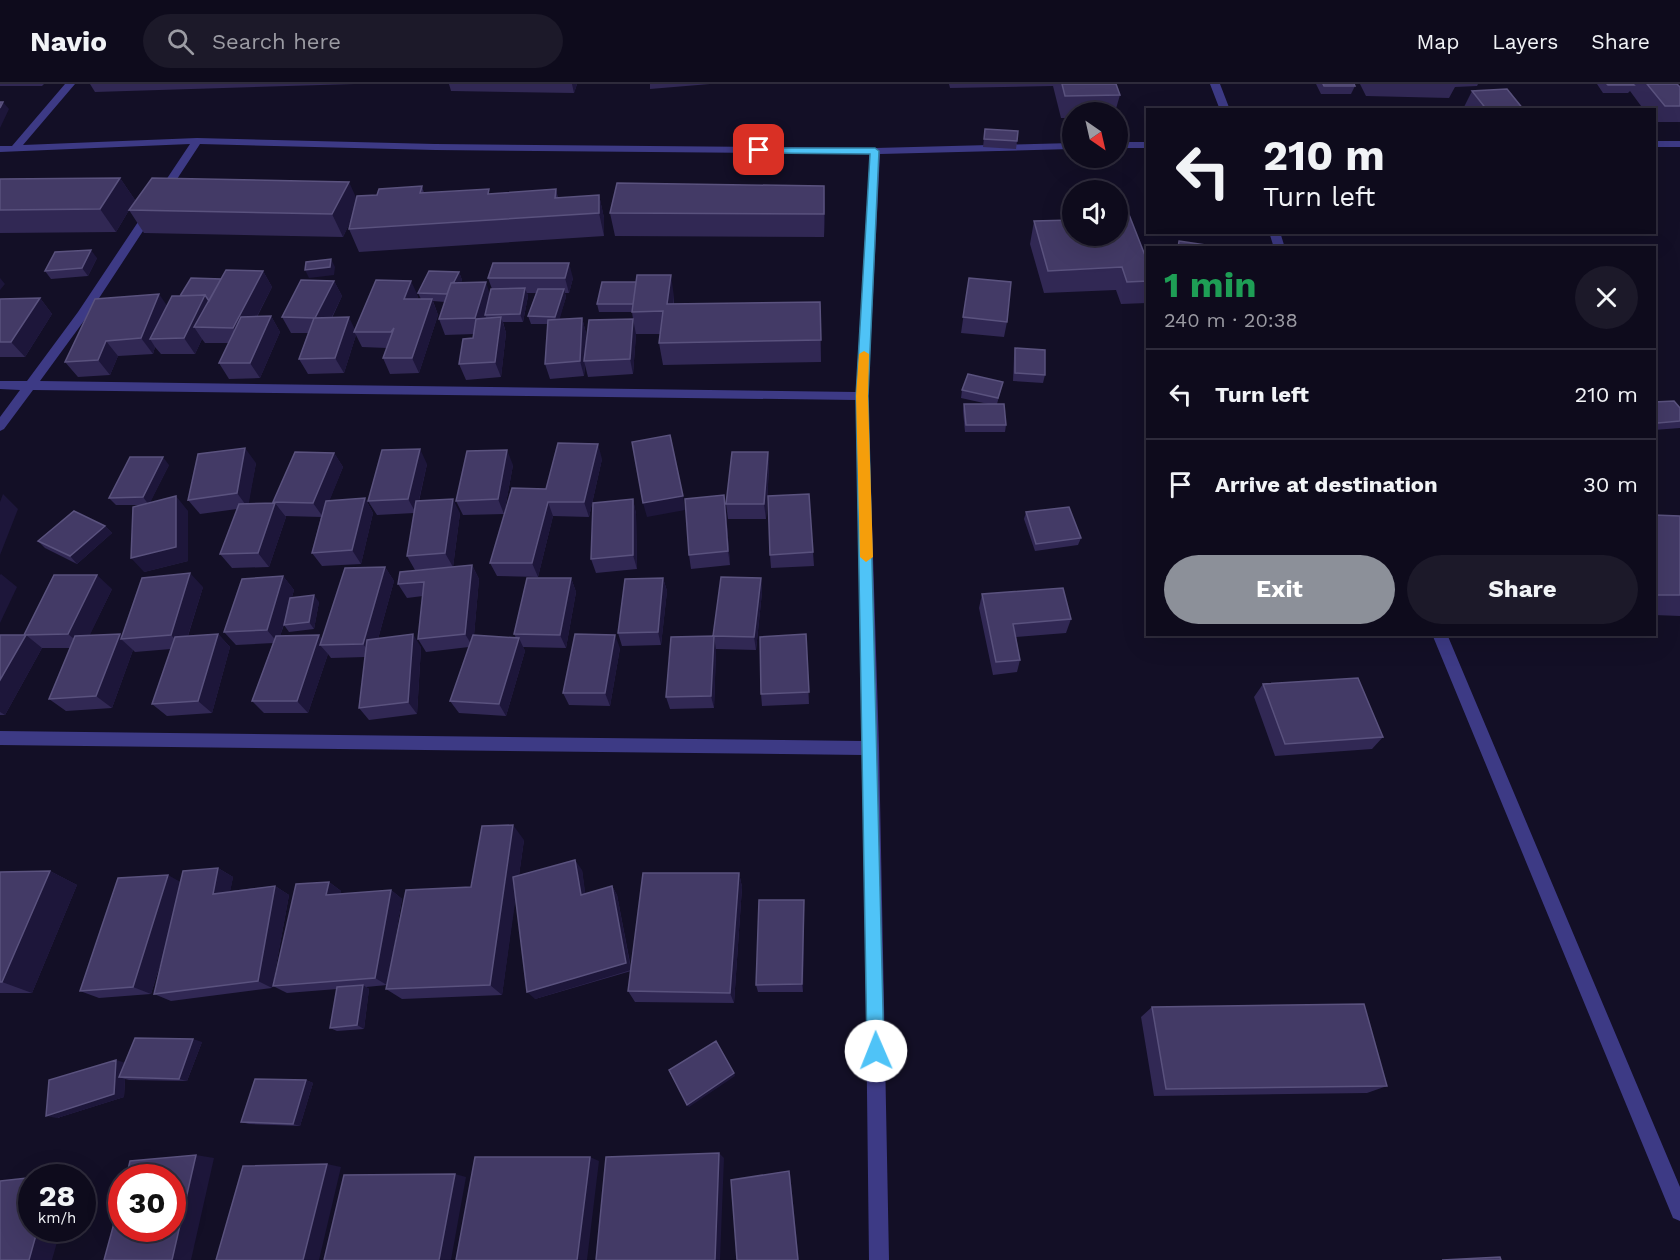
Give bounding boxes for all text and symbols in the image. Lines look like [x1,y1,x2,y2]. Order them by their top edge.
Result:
search box [143,14,563,68]
text: Navio [30,25,107,58]
icon: search [164,25,197,58]
text: Search here [212,29,341,54]
text: Map [1416,29,1459,54]
text: Layers [1492,29,1558,54]
text: Share [1591,29,1650,54]
north arrow [1062,102,1128,168]
map controls [1062,102,1128,246]
pin [733,124,784,175]
text: 210 m [1263,131,1385,180]
icon: left [1164,132,1242,210]
icon: arrive [742,133,775,166]
button: sound [1062,180,1128,246]
text: Turn left [1263,181,1375,213]
text: 1 min [1164,264,1256,306]
button: close [1575,266,1638,329]
text: 240 m · 20:38 [1164,308,1298,332]
icon: left [1164,378,1197,411]
text: Turn left [1215,382,1309,407]
text: 210 m [1574,382,1638,407]
icon: arrive [1164,468,1197,501]
text: Arrive at destination [1215,472,1438,497]
text: 30 m [1583,472,1638,497]
button: Exit [1164,555,1395,624]
button: Share [1407,555,1638,624]
position arrow [844,1019,908,1083]
speed limit sign: 30 [108,1164,186,1242]
text: 28 [39,1178,75,1213]
text: km/h [38,1209,76,1227]

